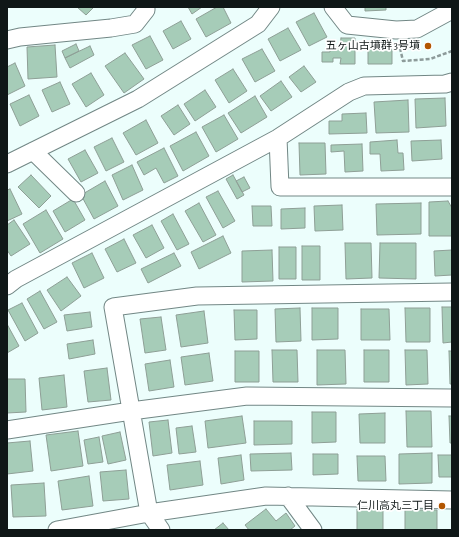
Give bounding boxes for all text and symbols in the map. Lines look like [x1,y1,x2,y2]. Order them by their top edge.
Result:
place label: 五ヶ山古墳群 3号墳 [326,39,420,53]
marker: 五ヶ山古墳群 3号墳 [423,41,433,51]
place label: 仁川高丸三丁目 [357,499,434,513]
marker: 仁川高丸三丁目 [437,501,447,511]

